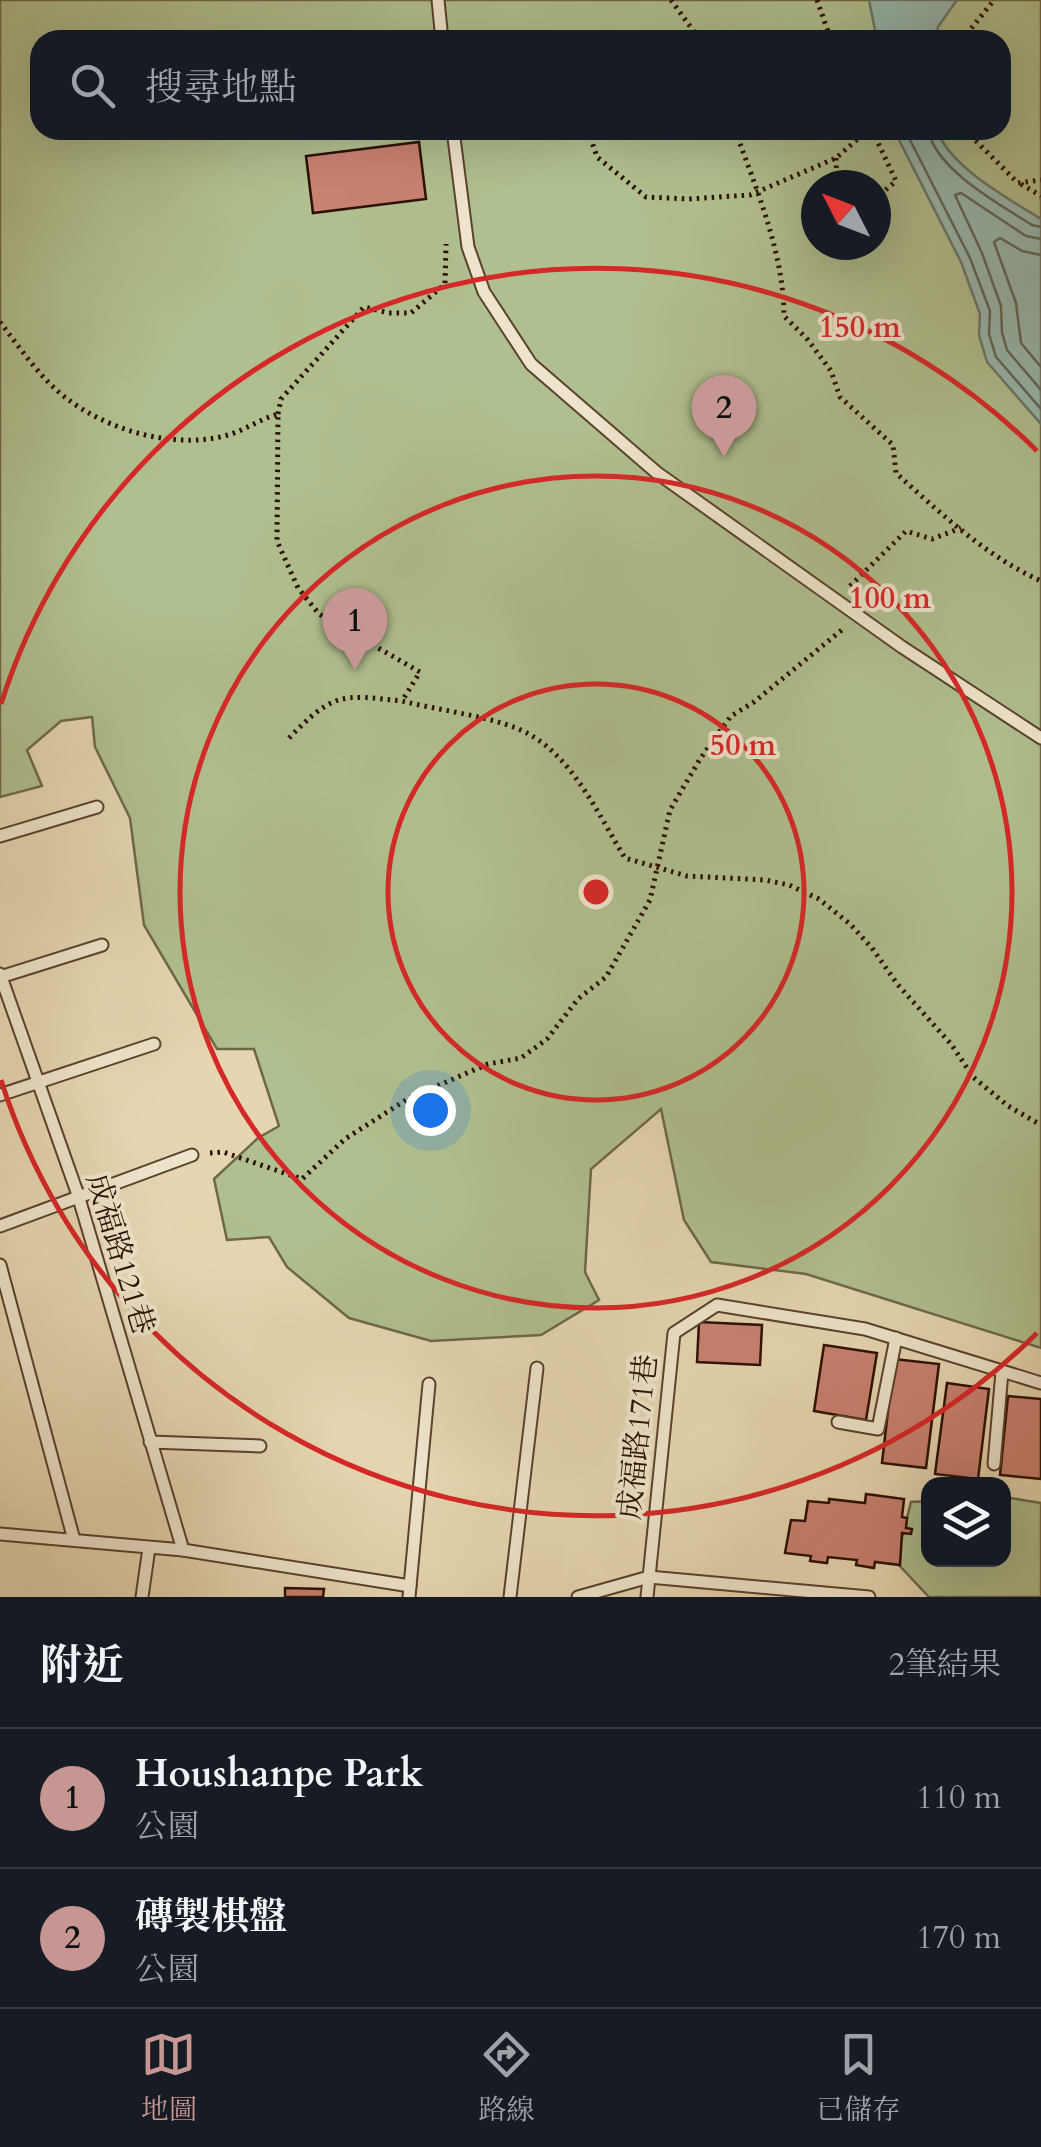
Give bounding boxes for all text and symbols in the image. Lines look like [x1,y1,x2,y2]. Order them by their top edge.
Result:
search box [30,30,1011,140]
icon: search [65,58,120,113]
text: 搜尋地點 [145,62,297,114]
north arrow [801,170,891,260]
text: 150 m [819,307,901,348]
pin: 2 [692,374,756,457]
text: 100 m [849,578,931,619]
pin: 1 [322,588,388,670]
text: 50 m [710,725,777,766]
centre of rings [578,874,614,910]
your location [405,1085,456,1136]
street label: 成福路121巷 [76,1169,164,1339]
street label: 成福路171巷 [609,1352,667,1522]
map controls [921,1477,1011,1567]
button: layers [921,1477,1011,1567]
text: 附近 [40,1637,124,1694]
text: 2筆結果 [889,1643,1001,1687]
text: Houshanpe Park [135,1748,424,1800]
text: 1 [64,1776,81,1820]
text: 110 m [916,1776,1001,1820]
text: 公園 [135,1805,199,1849]
text: 磚製棋盤 [135,1891,287,1943]
text: 2 [64,1916,81,1960]
text: 170 m [916,1916,1001,1960]
text: 公園 [135,1948,199,1992]
tab: 地圖 [141,2027,197,2129]
tab: 路線 [478,2027,534,2129]
tab: 已儲存 [816,2027,900,2129]

